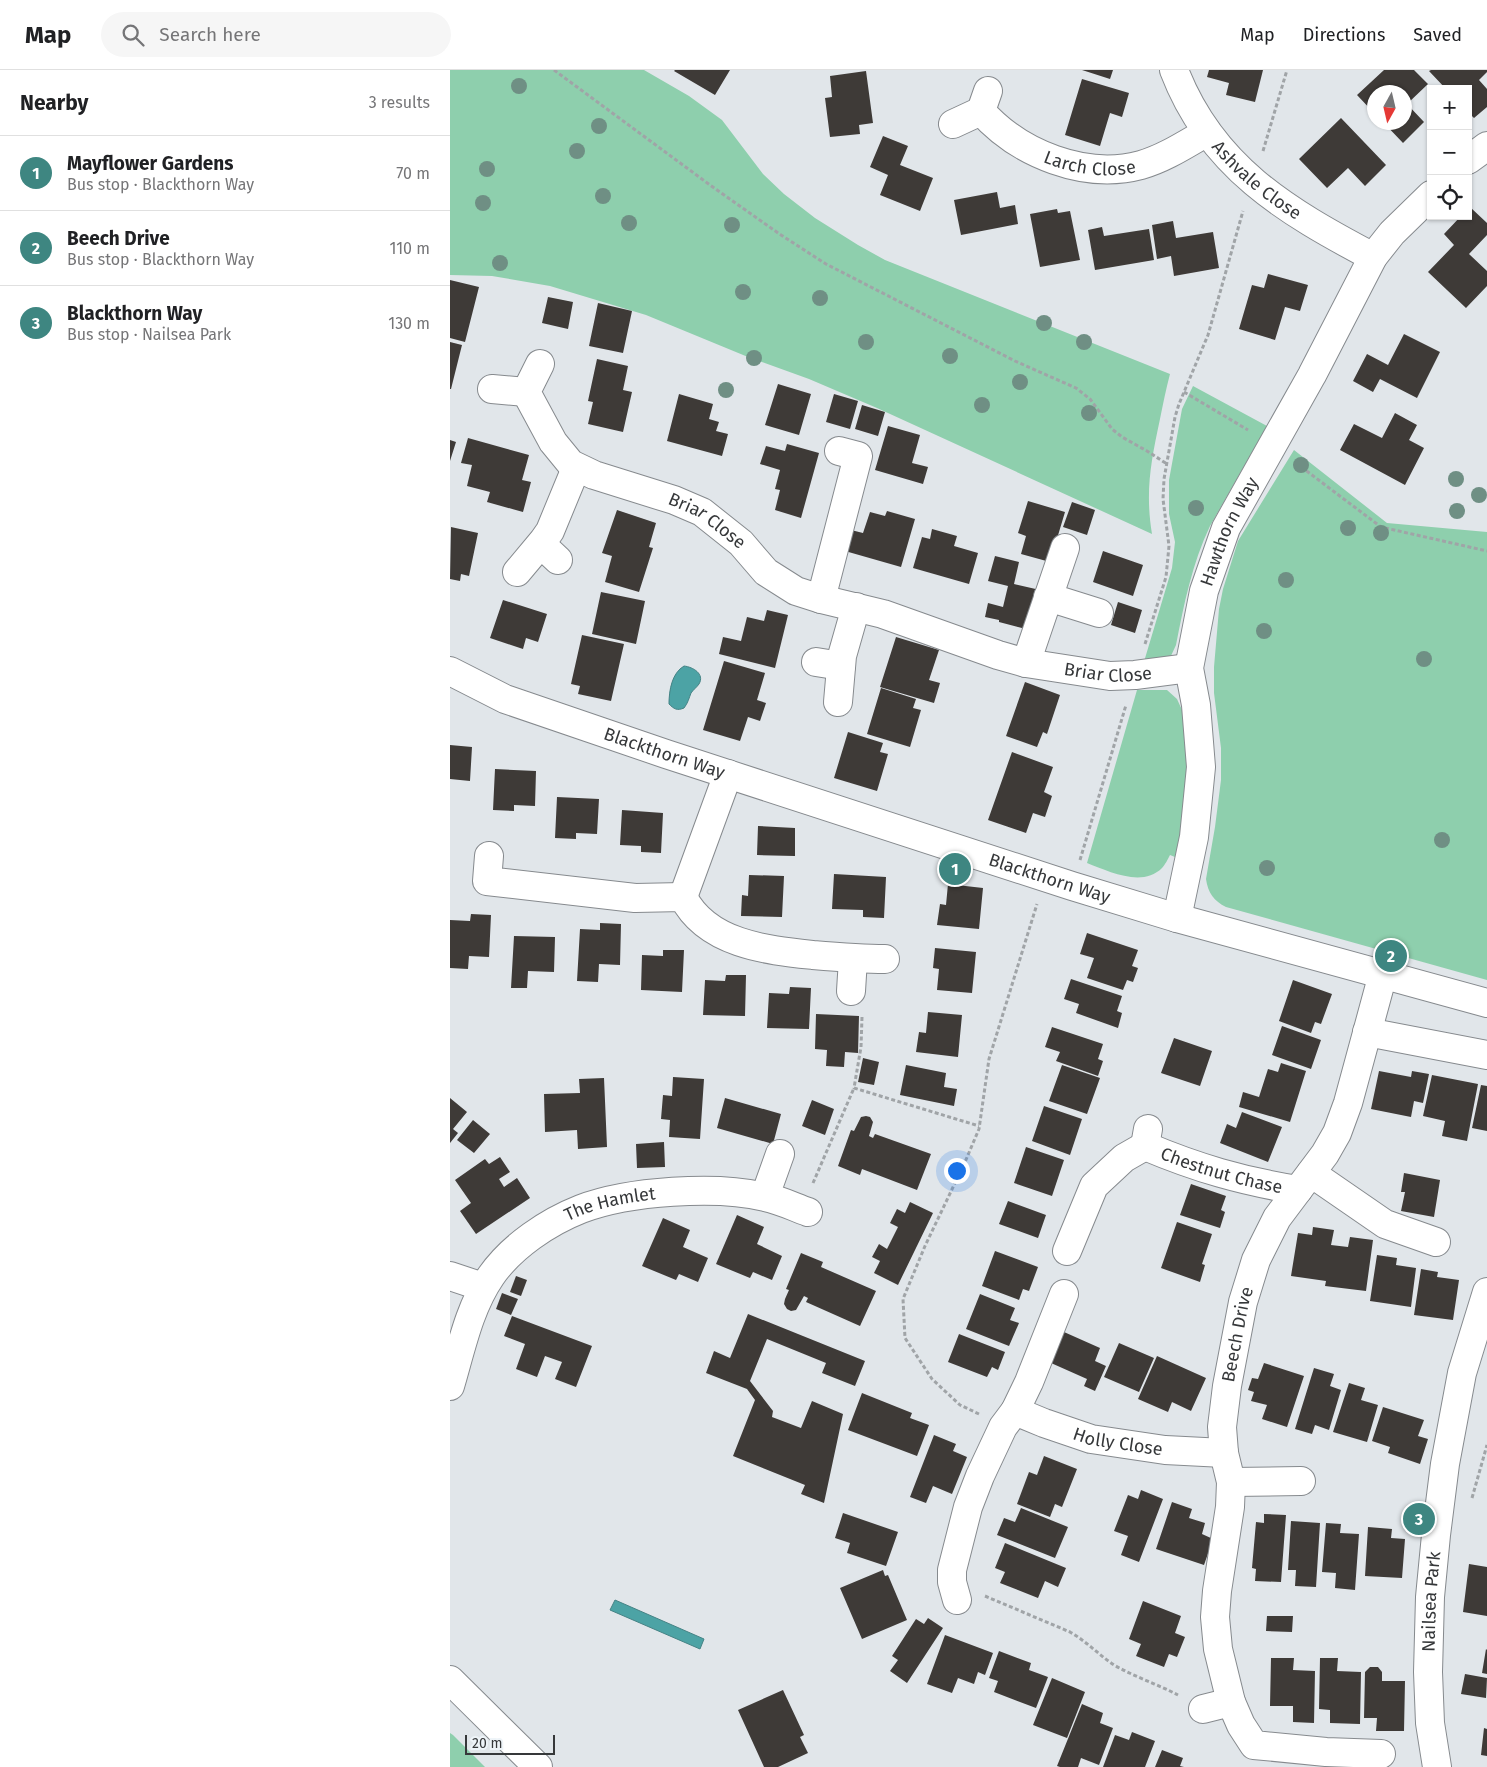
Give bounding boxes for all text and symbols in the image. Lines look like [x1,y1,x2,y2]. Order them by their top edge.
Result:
search box [101,12,451,57]
text: Map [25,21,71,49]
icon: search [119,21,147,49]
text: Search here [159,23,261,46]
text: Map [1240,24,1275,46]
text: Directions [1303,24,1385,46]
text: Saved [1413,24,1462,46]
north arrow [1367,85,1412,130]
map controls [1427,85,1472,220]
button: + [1427,85,1472,130]
text: Nearby [20,90,88,116]
text: 3 results [369,93,430,112]
button: − [1427,130,1472,175]
street label: Ashvale Close [1207,136,1305,224]
street label: Larch Close [1041,146,1137,180]
text: Mayflower Gardens [67,152,233,175]
text: 1 [32,164,40,183]
text: 70 m [396,164,430,183]
text: Bus stop · Blackthorn Way [67,175,254,194]
button: locate [1427,175,1472,220]
text: Beech Drive [67,227,170,250]
text: 2 [32,239,40,258]
text: 110 m [389,239,430,258]
text: Bus stop · Blackthorn Way [67,250,254,269]
text: Blackthorn Way [67,302,202,325]
text: 3 [32,314,40,333]
text: 130 m [388,314,430,333]
text: Bus stop · Nailsea Park [67,325,231,344]
street label: Hawthorn Way [1196,473,1263,589]
street label: Briar Close [665,488,750,553]
street label: Briar Close [1062,658,1153,687]
street label: Blackthorn Way [601,723,728,783]
street label: Blackthorn Way [986,849,1113,908]
pin: 1 [939,850,971,888]
pin: 2 [1375,937,1407,975]
street label: Chestnut Chase [1158,1143,1284,1198]
your location [944,1158,970,1184]
street label: The Hamlet [561,1182,657,1226]
street label: Beech Drive [1217,1284,1258,1384]
street label: Holly Close [1070,1423,1164,1461]
pin: 3 [1403,1500,1435,1538]
street label: Nailsea Park [1418,1550,1445,1652]
scale bar [465,1732,555,1755]
text: 20 m [472,1735,502,1752]

